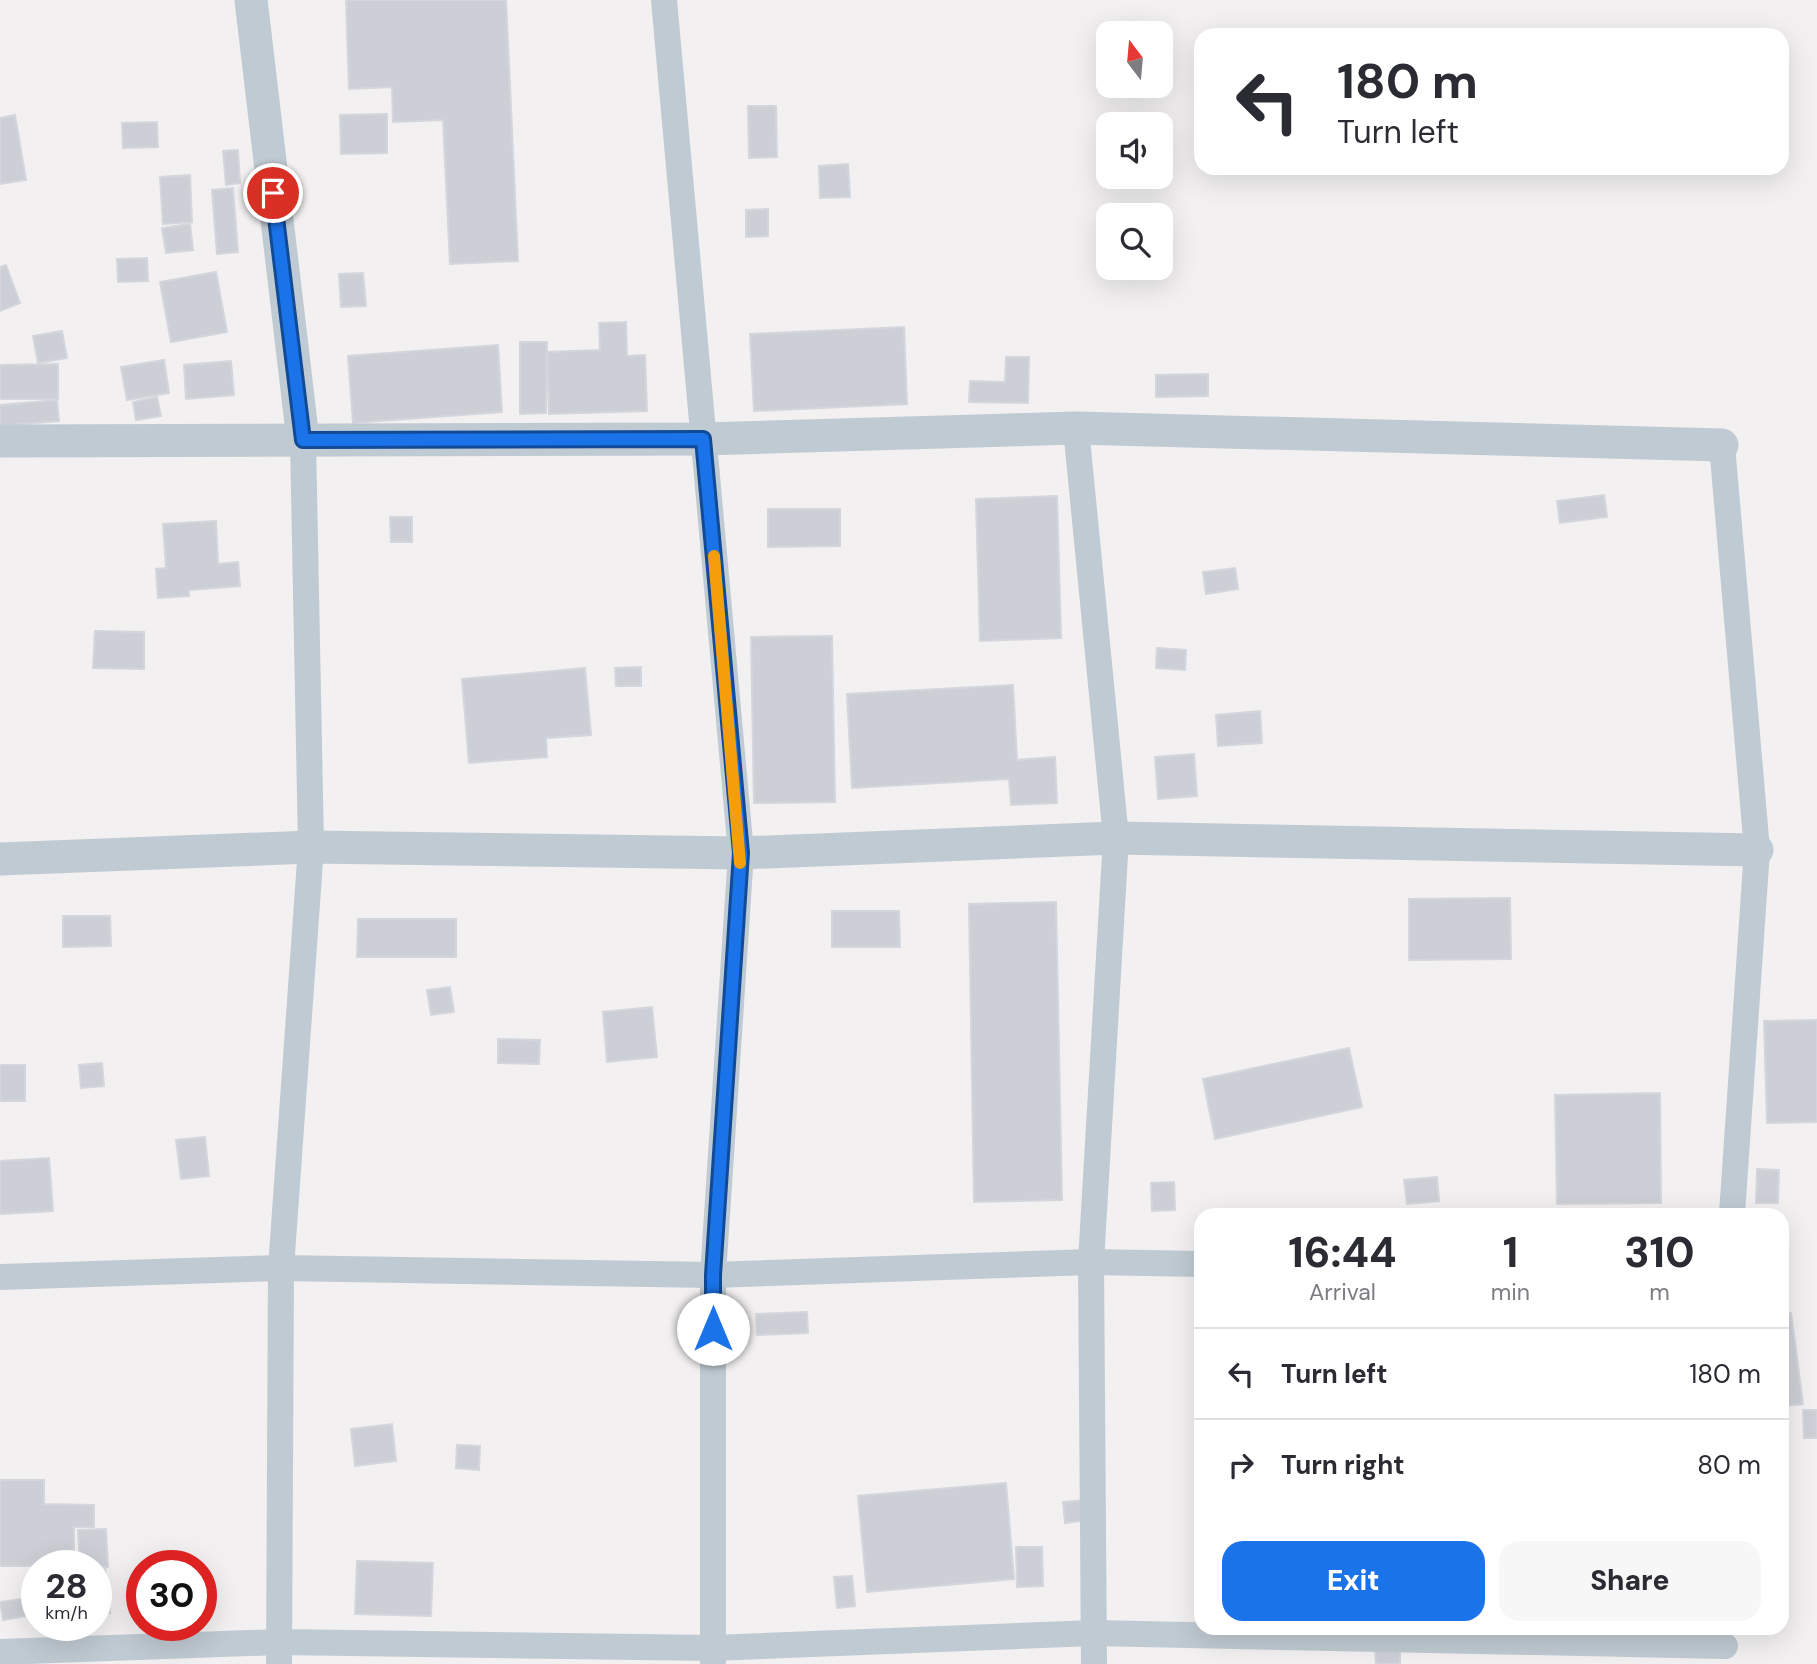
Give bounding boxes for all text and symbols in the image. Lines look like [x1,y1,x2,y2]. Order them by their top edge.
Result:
north arrow [1096,21,1172,98]
map controls [1096,21,1173,280]
text: 180 m [1337,49,1478,113]
icon: left [1222,56,1313,147]
text: Turn left [1337,111,1459,153]
button: sound [1096,112,1173,189]
pin [243,163,303,223]
icon: arrive [254,174,292,212]
button: search [1096,203,1173,280]
text: 16:44 [1288,1225,1396,1280]
text: 1 [1503,1225,1518,1280]
text: 310 [1624,1225,1695,1280]
text: Arrival [1309,1277,1376,1307]
text: min [1491,1277,1530,1307]
text: m [1649,1277,1670,1307]
position arrow [676,1292,750,1366]
icon: left [1222,1355,1260,1393]
text: Turn left [1281,1357,1388,1391]
text: 180 m [1689,1357,1761,1391]
icon: right [1222,1446,1260,1484]
text: Turn right [1281,1448,1405,1482]
text: 80 m [1697,1448,1761,1482]
button: Exit [1222,1541,1485,1621]
button: Share [1499,1541,1761,1621]
speed limit sign: 30 [126,1550,217,1641]
text: 28 [45,1563,88,1609]
text: km/h [45,1601,88,1625]

